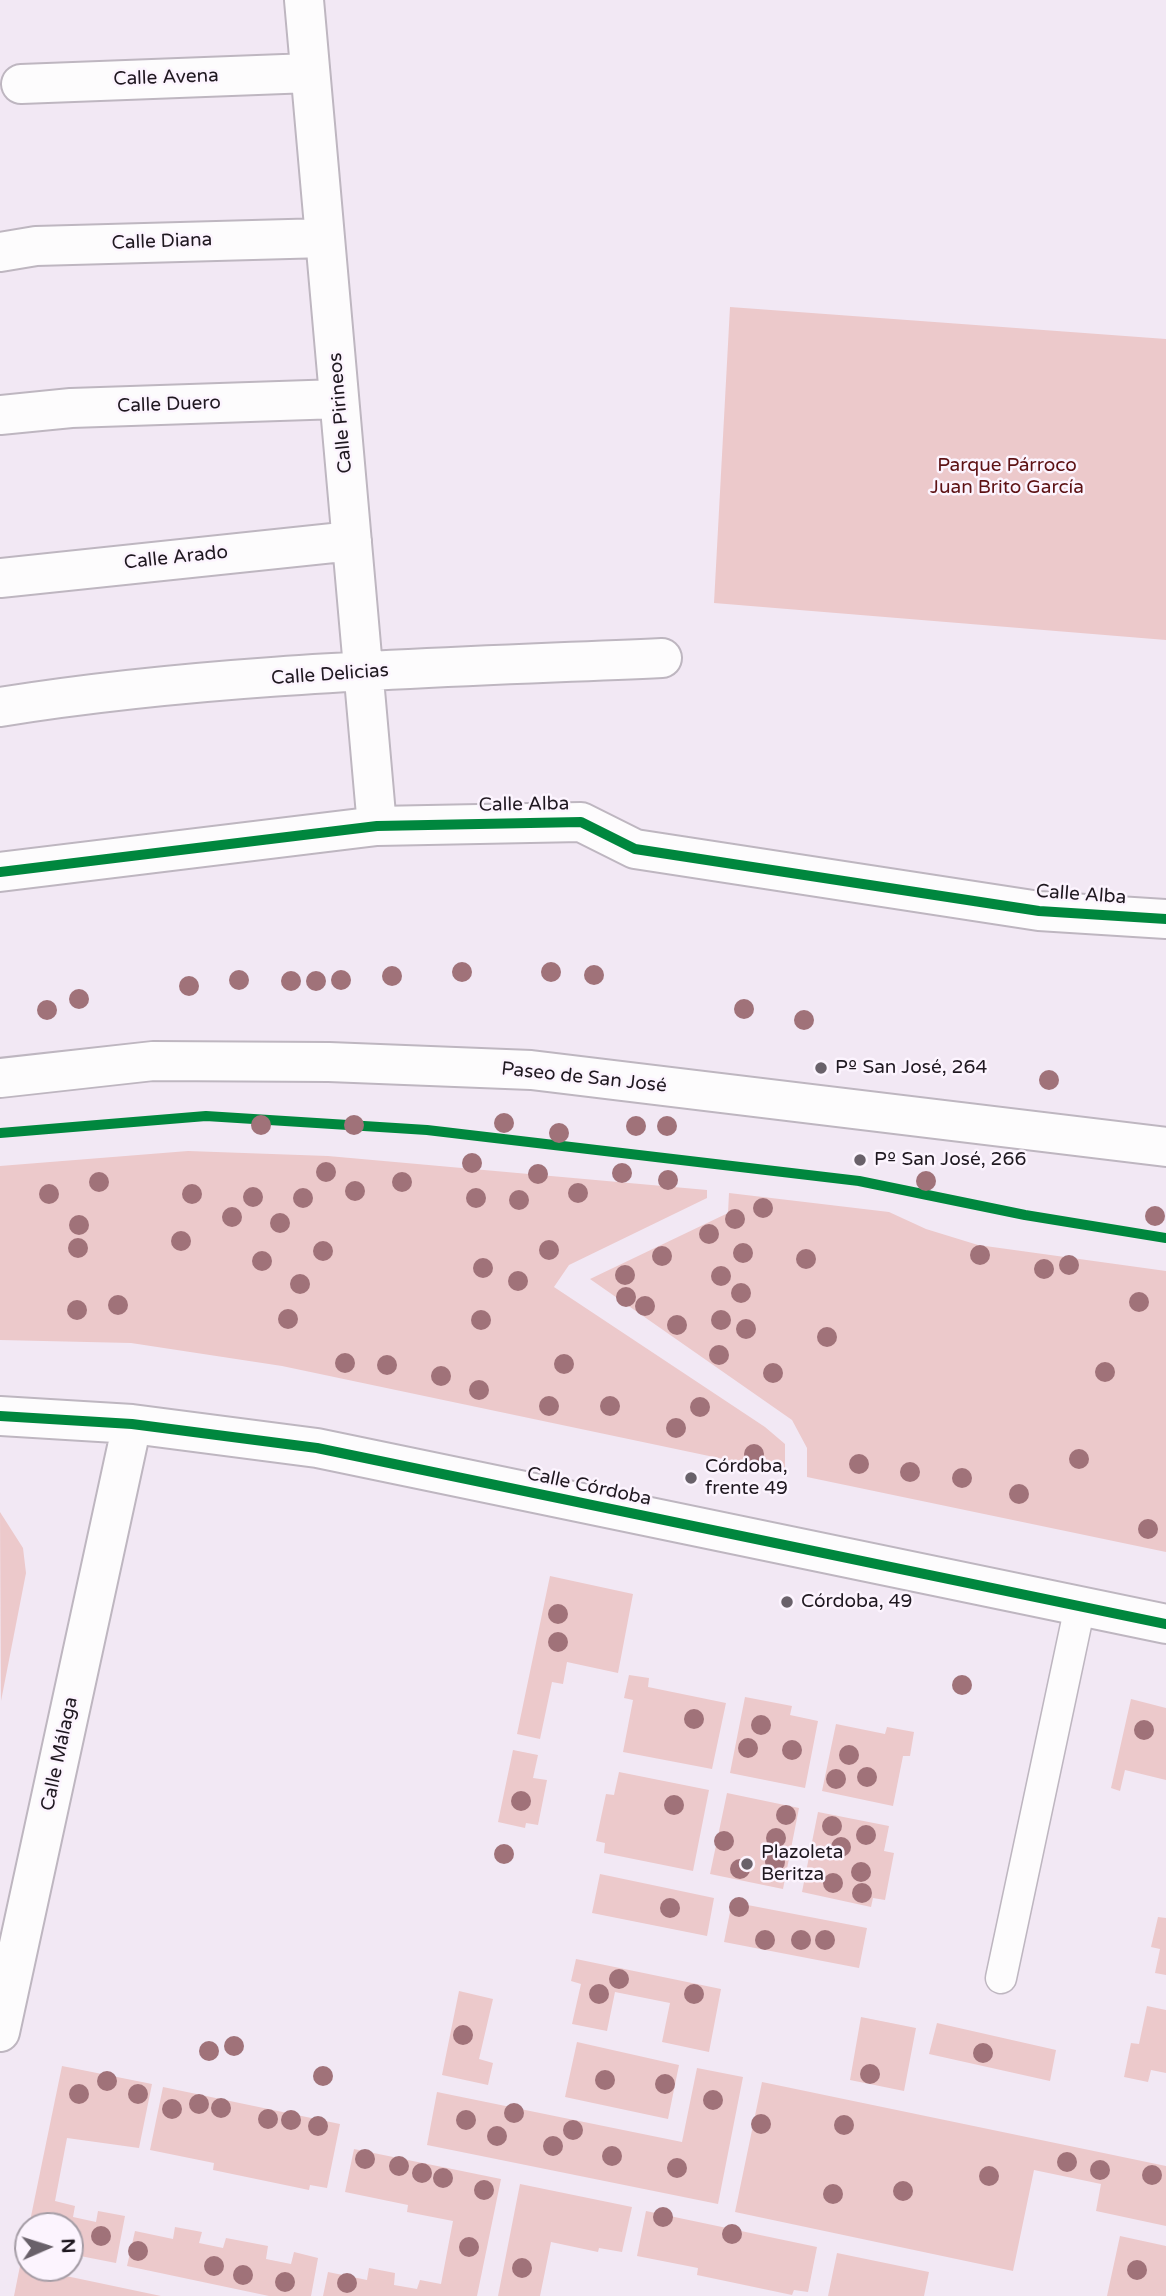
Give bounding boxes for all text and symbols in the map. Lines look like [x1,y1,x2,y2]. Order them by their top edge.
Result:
street label: Calle Avena [113,65,219,91]
street label: Calle Diana [111,229,213,255]
street label: Calle Pirineos [324,352,358,474]
street label: Calle Duero [117,392,221,418]
park label: Parque Párroco Juan Brito García [930,455,1084,499]
street label: Calle Arado [123,541,229,575]
street label: Calle Delicias [270,660,390,690]
street label: Calle Alba [479,793,569,817]
street label: Calle Alba [1035,880,1127,910]
place label: Pº San José, 264 [835,1057,987,1079]
street label: Paseo de San José [500,1058,668,1098]
marker: Pº San José, 264 [813,1060,829,1076]
place label: Pº San José, 266 [874,1149,1026,1171]
marker: Pº San José, 266 [852,1152,868,1168]
place label: Córdoba, frente 49 [705,1456,788,1500]
street label: Calle Córdoba [525,1463,653,1511]
marker: Córdoba, frente 49 [683,1470,699,1486]
place label: Córdoba, 49 [801,1591,912,1613]
marker: Córdoba, 49 [779,1594,795,1610]
street label: Calle Málaga [37,1695,83,1813]
place label: Plazoleta Beritza [761,1842,843,1886]
marker: Plazoleta Beritza [739,1856,755,1872]
north arrow [14,2212,84,2282]
text: N [57,2238,79,2254]

